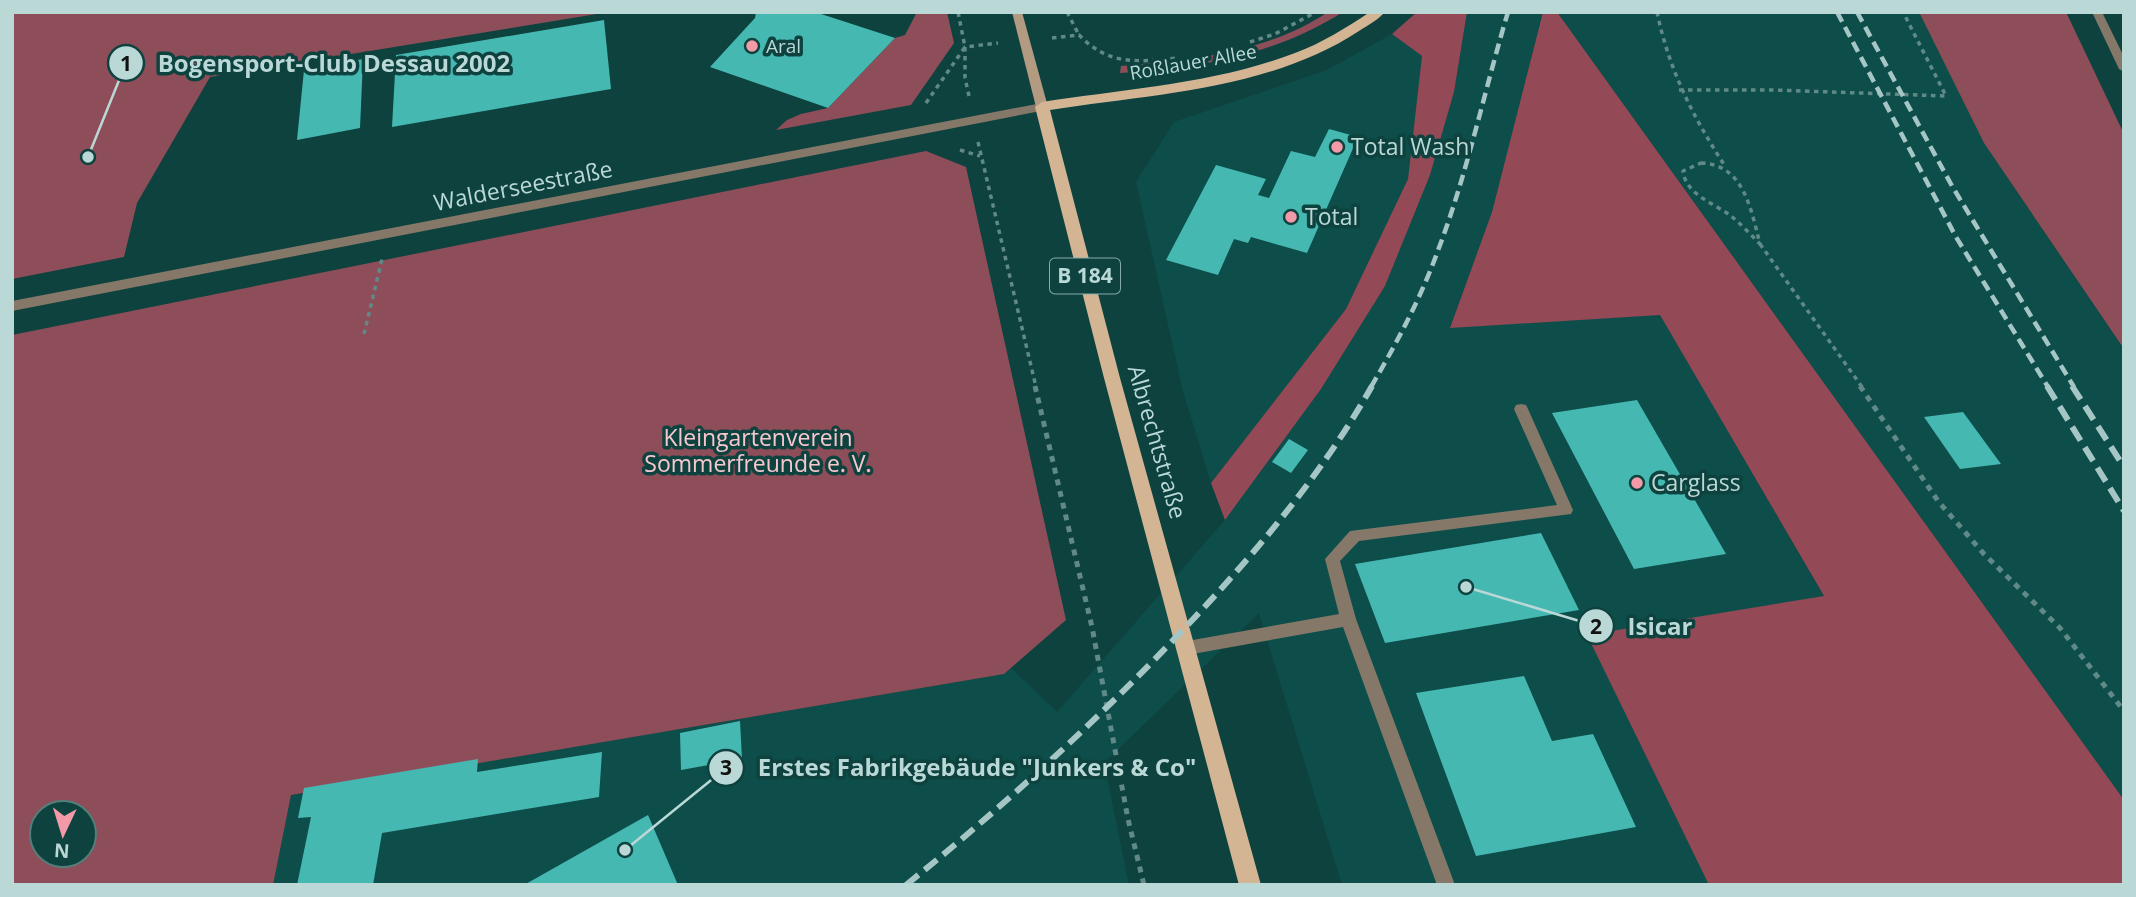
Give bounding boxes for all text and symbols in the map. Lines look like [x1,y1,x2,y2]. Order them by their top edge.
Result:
place label: Aral [766,33,801,59]
marker: Aral [744,38,760,54]
street label: Roßlauer Allee [1128,38,1258,86]
callout: Bogensport-Club Dessau 2002 [109,41,524,86]
text: Bogensport-Club Dessau 2002 [158,46,510,79]
text: 1 [120,49,132,77]
place label: Total Wash [1351,130,1469,162]
marker: Total Wash [1329,139,1345,155]
street label: Walderseestraße [431,152,615,218]
place label: Total [1305,200,1358,232]
marker: Total [1283,209,1299,225]
road number: B 184 [1050,258,1120,294]
street label: Albrechtstraße [1121,361,1195,522]
park label: Kleingartenverein Sommerfreunde e. V. [644,421,872,479]
place label: Carglass [1651,466,1741,498]
marker: Carglass [1629,475,1645,491]
callout: Isicar [1579,604,1706,649]
text: Isicar [1628,609,1693,642]
text: 2 [1590,612,1602,640]
callout: Erstes Fabrikgebäude "Junkers & Co" [709,745,1210,790]
text: Erstes Fabrikgebäude "Junkers & Co" [758,750,1196,783]
text: 3 [720,753,732,781]
north arrow [28,799,98,869]
text: N [53,837,70,864]

